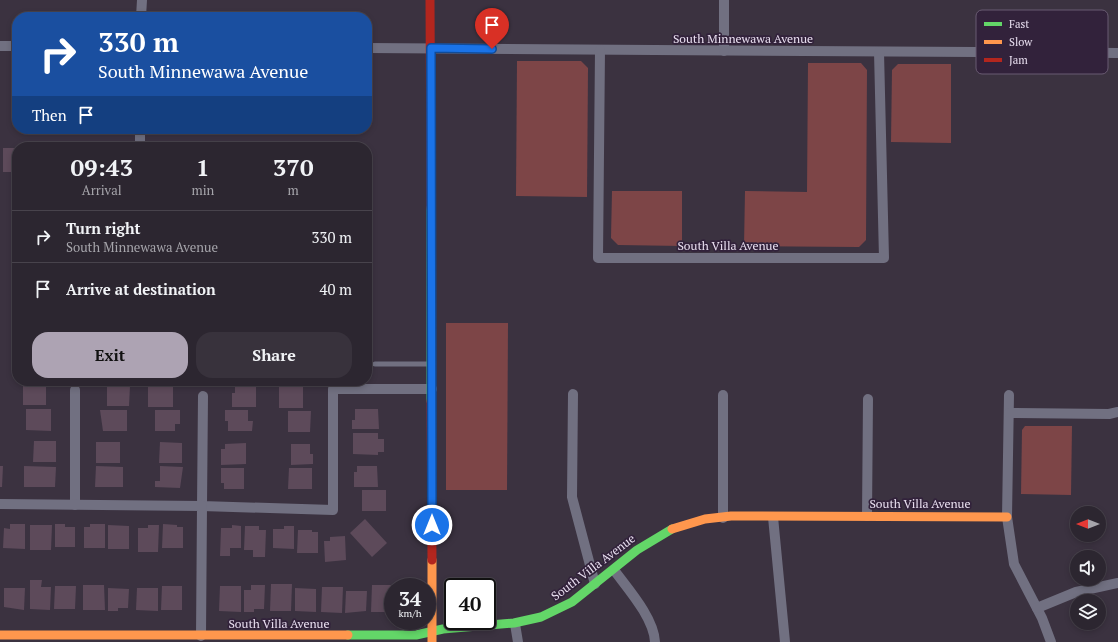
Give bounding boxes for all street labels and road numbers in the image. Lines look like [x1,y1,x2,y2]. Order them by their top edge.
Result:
street label: South Minnewawa Avenue [673,31,813,46]
street label: South Villa Avenue [677,238,779,253]
street label: South Villa Avenue [869,496,971,511]
street label: South Villa Avenue [548,531,638,603]
street label: South Villa Avenue [228,616,330,631]

